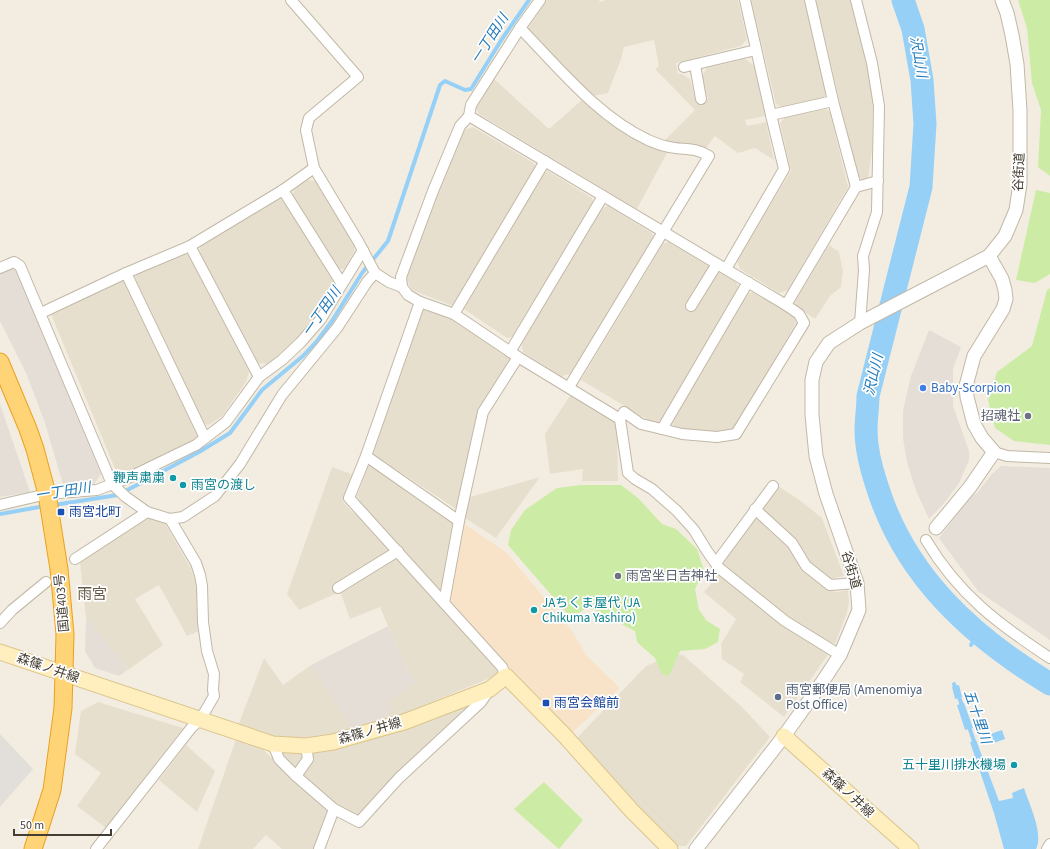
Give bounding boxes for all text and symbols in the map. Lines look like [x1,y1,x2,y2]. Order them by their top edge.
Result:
water label: 一丁田川 [466,8,515,68]
water label: 沢山川 [905,35,932,81]
street label: 谷街道 [1009,152,1029,192]
water label: 一丁田川 [298,282,347,341]
water label: 沢山川 [860,350,889,398]
place label: Baby-Scorpion [931,379,1011,397]
marker: Baby-Scorpion [918,383,928,393]
place label: 招魂社 [981,407,1020,425]
marker: 招魂社 [1023,411,1033,421]
place label: 鞭声粛粛 [113,469,165,487]
marker: 鞭声粛粛 [168,473,178,483]
place label: 雨宮の渡し [191,476,256,494]
water label: 一丁田川 [34,477,94,506]
marker: 雨宮の渡し [178,480,188,490]
place label: 雨宮北町 [69,503,121,521]
marker: 雨宮北町 [56,507,66,517]
street label: 谷街道 [837,549,865,591]
place label: 雨宮坐日吉神社 [626,567,717,585]
marker: 雨宮坐日吉神社 [613,571,623,581]
street label: 国道403号 [50,573,74,633]
district label: 雨宮 [77,584,107,605]
place label: JAちくま屋代 (JA Chikuma Yashiro) [542,594,641,627]
marker: JAちくま屋代 (JA Chikuma Yashiro) [529,605,539,615]
street label: 森篠ノ井線 [14,649,82,687]
place label: 雨宮郵便局 (Amenomiya Post Office) [786,681,922,714]
water label: 五十里川 [958,687,996,749]
marker: 雨宮郵便局 (Amenomiya Post Office) [773,692,783,702]
place label: 雨宮会館前 [554,694,619,712]
marker: 雨宮会館前 [541,698,551,708]
street label: 森篠ノ井線 [336,713,404,749]
place label: 五十里川排水機場 [902,756,1006,774]
marker: 五十里川排水機場 [1009,760,1019,770]
street label: 森篠ノ井線 [818,764,878,822]
scale bar [14,811,111,837]
text: 50 m [20,817,44,834]

